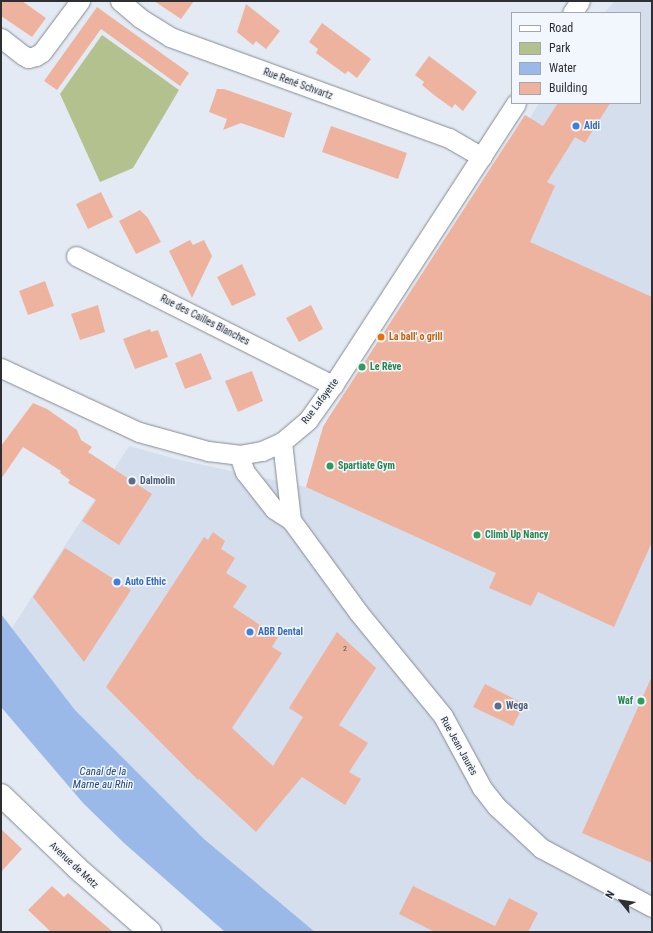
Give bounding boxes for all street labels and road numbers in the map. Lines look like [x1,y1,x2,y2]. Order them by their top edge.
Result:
street label: Rue René Schvartz [262,66,334,102]
street label: Rue des Cailles Blanches [158,292,252,348]
street label: Rue Lafayette [299,376,341,426]
street label: Rue Jean Jaurès [438,715,480,777]
street label: Avenue de Metz [47,839,101,891]

